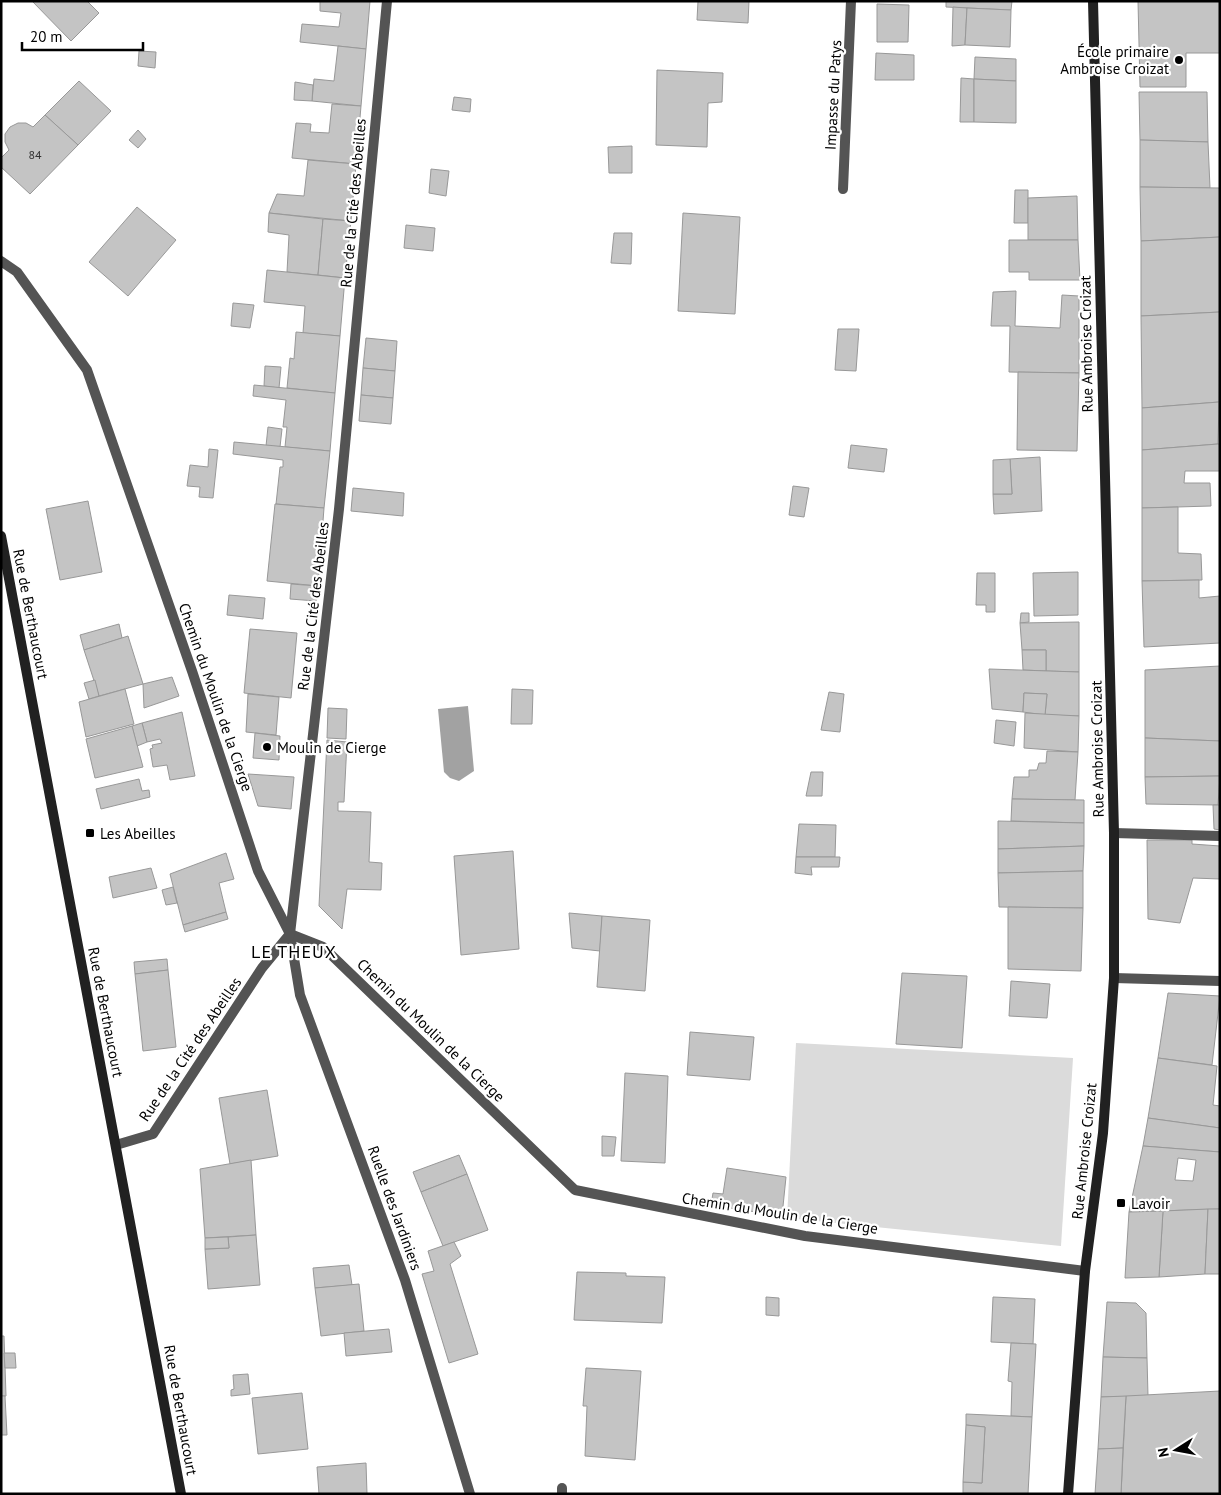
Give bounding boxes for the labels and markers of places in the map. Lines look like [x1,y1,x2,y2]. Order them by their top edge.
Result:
place label: École primaire Ambroise Croizat [1060,42,1169,78]
marker: École primaire Ambroise Croizat [1173,54,1185,66]
place label: Moulin de Cierge [277,738,386,757]
marker: Moulin de Cierge [261,741,273,753]
place label: Les Abeilles [100,824,176,843]
marker: Les Abeilles [84,827,96,839]
place label: Lavoir [1131,1194,1170,1213]
marker: Lavoir [1115,1197,1127,1209]

